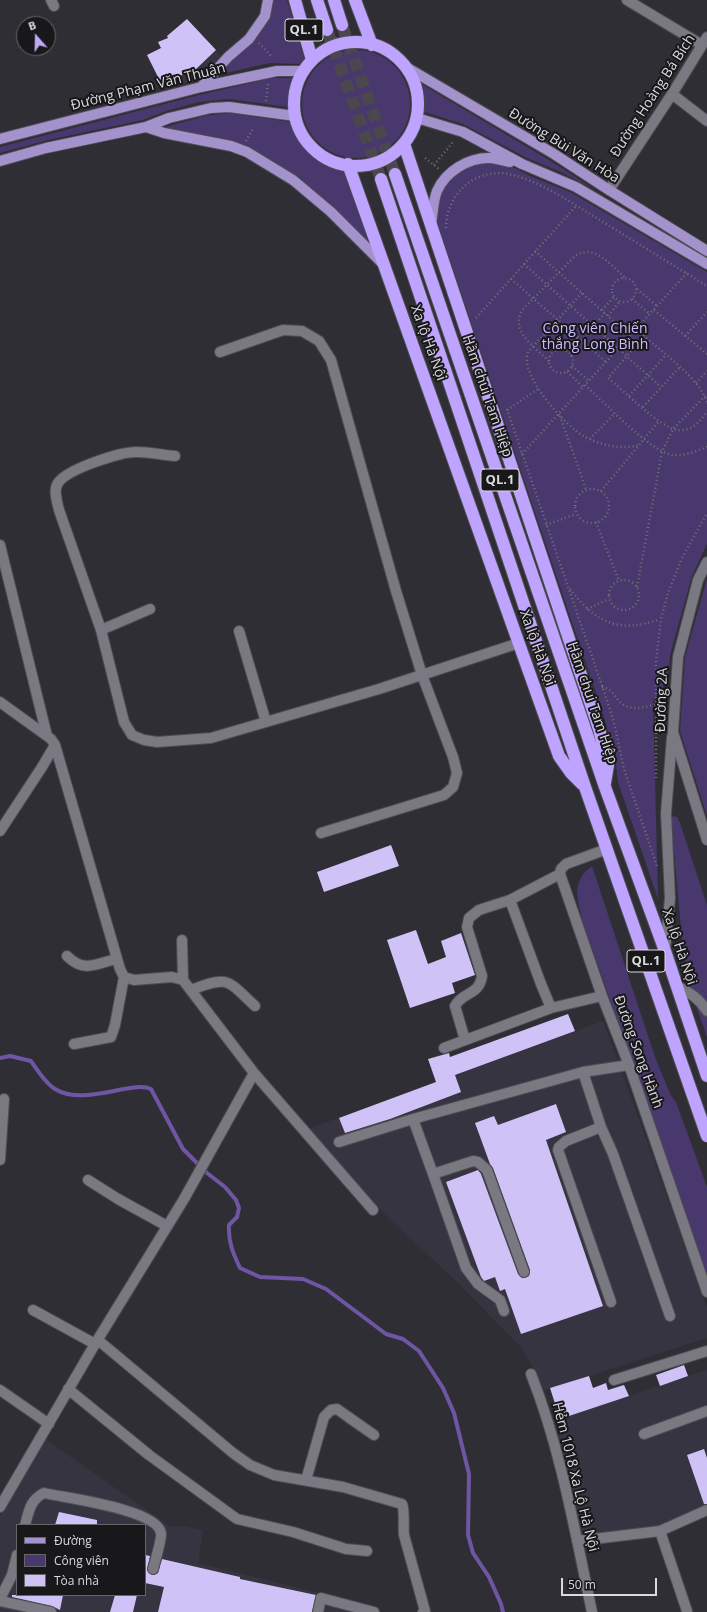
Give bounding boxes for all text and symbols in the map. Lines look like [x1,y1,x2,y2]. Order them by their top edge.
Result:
north arrow [16,16,56,56]
text: B [26,17,38,34]
road number: QL.1 [285,19,323,41]
street label: Đường Hoàng Bá Bích [607,32,699,160]
street label: Đường Phạm Văn Thuận [69,60,227,114]
street label: Đường Bùi Văn Hòa [505,105,623,187]
street label: Xa lộ Hà Nội [407,303,449,383]
park label: Công viên Chiến thắng Long Bình [542,321,648,354]
street label: Hầm chui Tam Hiệp [458,333,516,459]
road number: QL.1 [481,469,519,491]
street label: Xa lộ Hà Nội [516,608,558,688]
street label: Hầm chui Tam Hiệp [563,640,621,766]
street label: Đường 2A [652,667,672,733]
street label: Xa lộ Hà Nội [658,907,700,987]
road number: QL.1 [627,950,665,972]
street label: Đường Song Hành [610,993,666,1111]
street label: Hẻm 1018 Xa Lộ Hà Nội [548,1400,602,1554]
legend [16,1524,146,1596]
text: Đường [54,1532,92,1549]
text: Công viên [54,1552,109,1569]
scale bar [563,1570,659,1596]
text: Tòa nhà [54,1572,99,1589]
text: 50 m [568,1576,596,1593]

